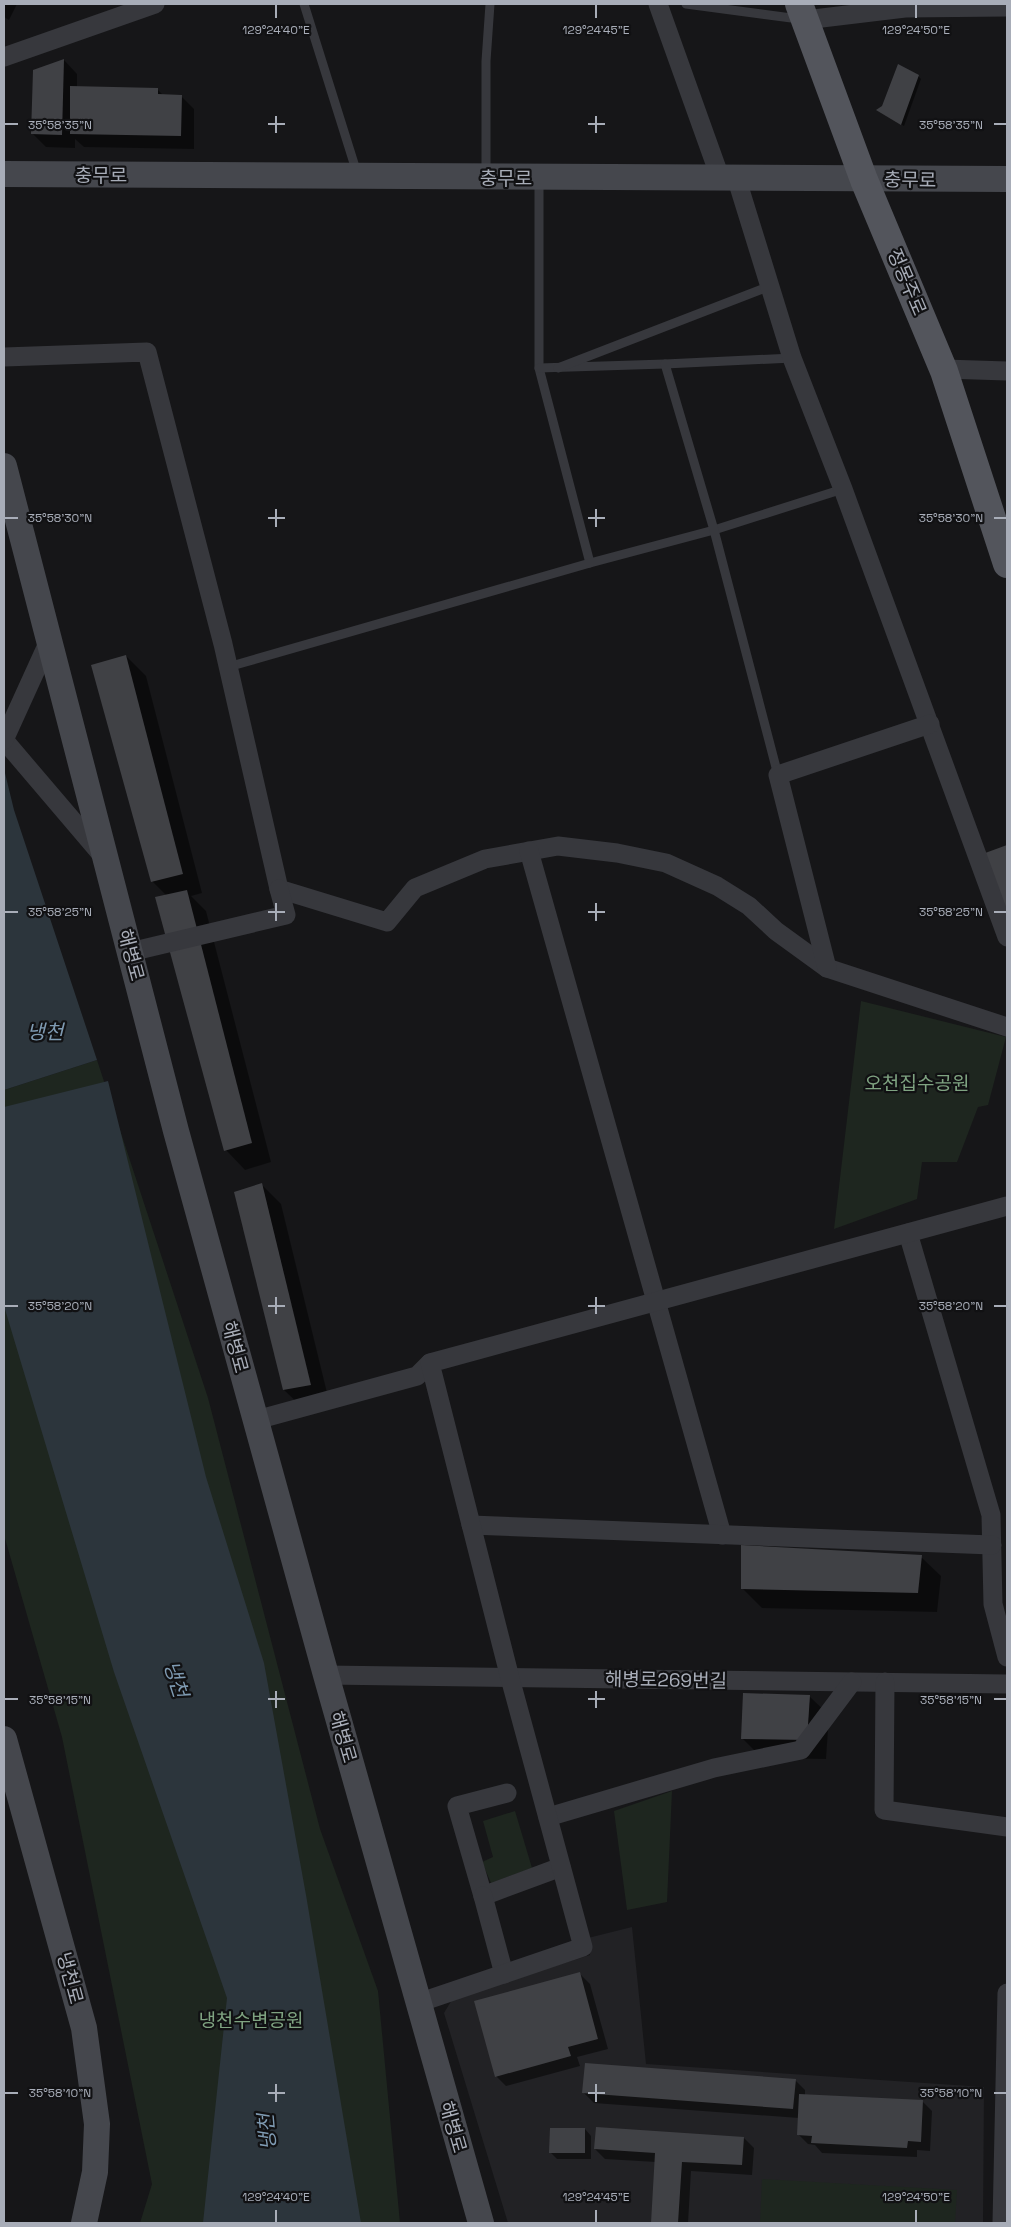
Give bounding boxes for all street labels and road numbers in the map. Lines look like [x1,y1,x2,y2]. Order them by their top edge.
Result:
street label: 충무로 [75,163,127,188]
street label: 충무로 [480,166,532,191]
street label: 충무로 [884,167,936,193]
street label: 정몽주로 [882,245,932,319]
street label: 해병로 [112,926,150,984]
street label: 해병로 [216,1318,254,1376]
street label: 해병로269번길 [605,1666,727,1694]
street label: 해병로 [324,1708,362,1766]
street label: 냉천로 [51,1949,89,2007]
street label: 해병로 [434,2098,472,2156]

